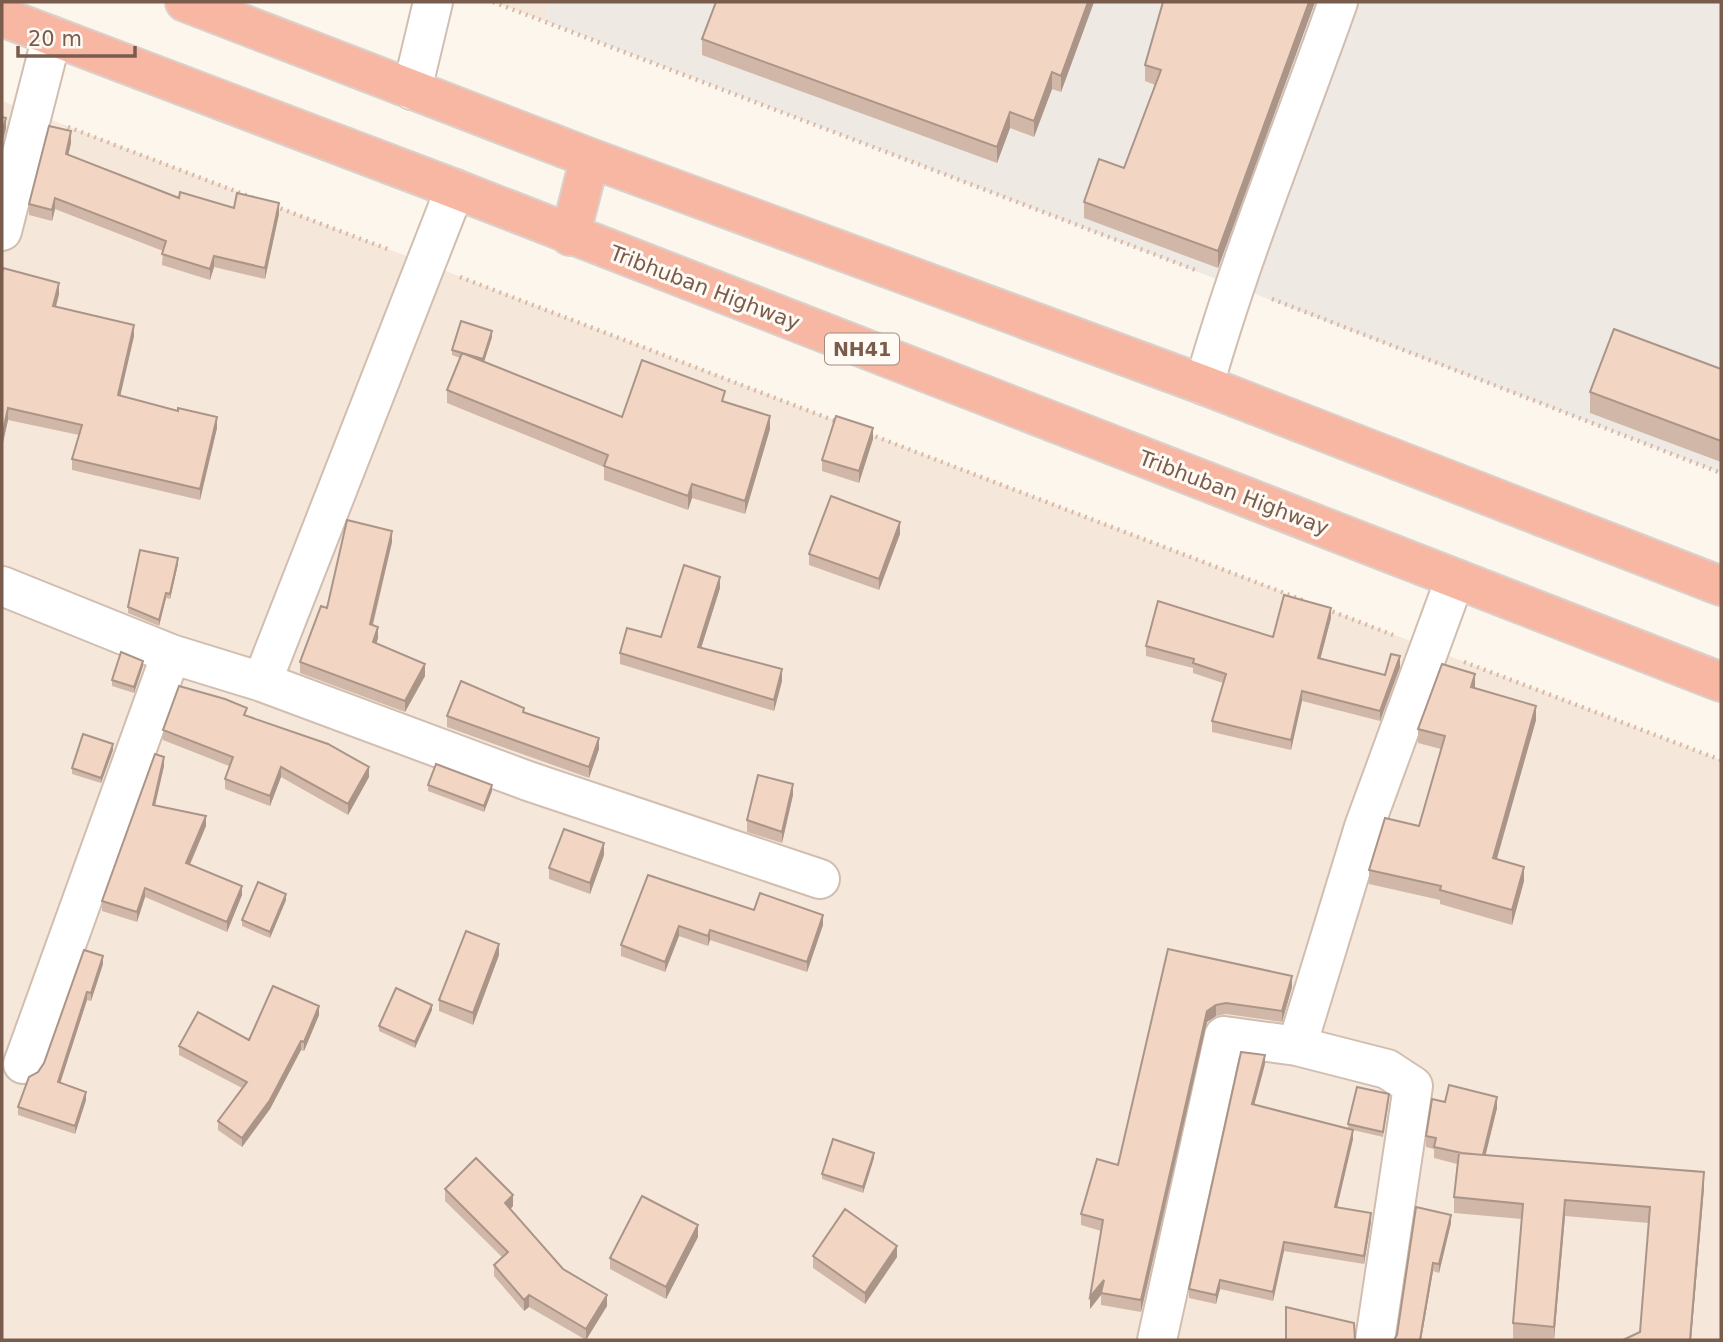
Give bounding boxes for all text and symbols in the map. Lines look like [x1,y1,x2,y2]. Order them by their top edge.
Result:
scale bar [18,14,135,58]
text: 20 m [28,27,82,51]
street label: Tribhuban Highway [606,240,803,335]
road number: NH41 [825,334,899,364]
street label: Tribhuban Highway [1135,445,1332,540]

